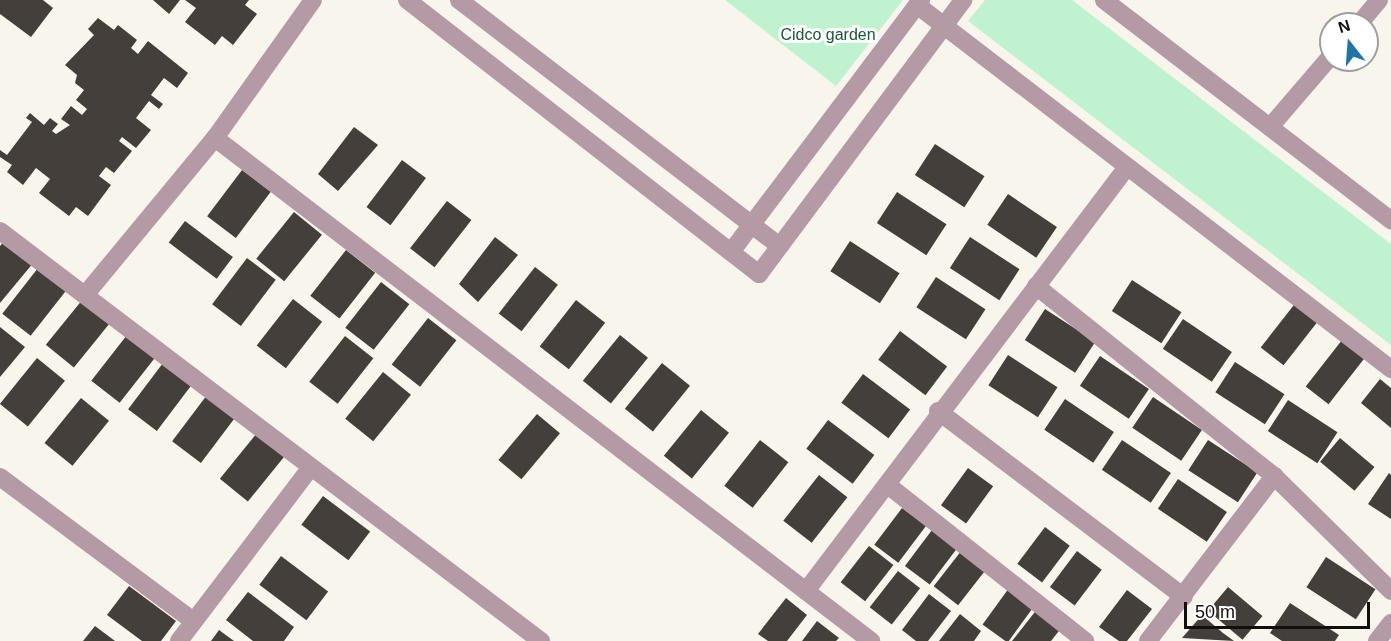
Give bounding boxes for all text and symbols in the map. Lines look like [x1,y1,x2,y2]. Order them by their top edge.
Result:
north arrow [1319,12,1379,72]
text: N [1336,16,1352,36]
park label: Cidco garden [780,25,876,45]
scale bar [1187,590,1373,628]
text: 50 m [1195,602,1235,622]

